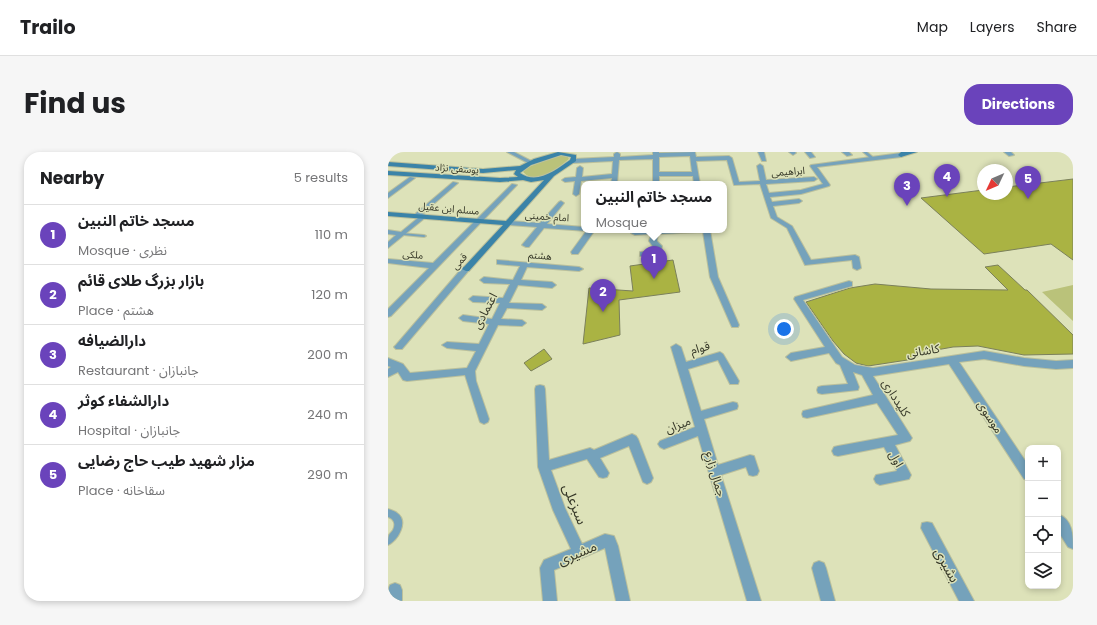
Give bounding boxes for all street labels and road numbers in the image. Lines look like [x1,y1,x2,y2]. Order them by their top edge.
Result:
street label: یوسفی نژاد [434,159,479,178]
street label: ابراهیمی [771,163,805,180]
street label: مسلم ابن عقیل [418,198,480,219]
street label: امام خمینی [524,207,570,227]
street label: ملکی [402,246,424,263]
street label: هشتم [528,247,553,264]
street label: قمی [448,249,471,273]
street label: اعتمادی [468,290,501,332]
street label: قوام [688,337,712,359]
street label: کاشانی [905,339,942,362]
street label: کلیدداری [878,376,915,421]
street label: موسوی [973,397,1007,437]
street label: میزان [662,412,693,437]
street label: اول [885,447,908,470]
street label: جمال زارع [700,449,730,499]
street label: سبزعلی [558,481,592,527]
street label: مشیری [554,536,600,570]
street label: بشیری [929,544,965,586]

